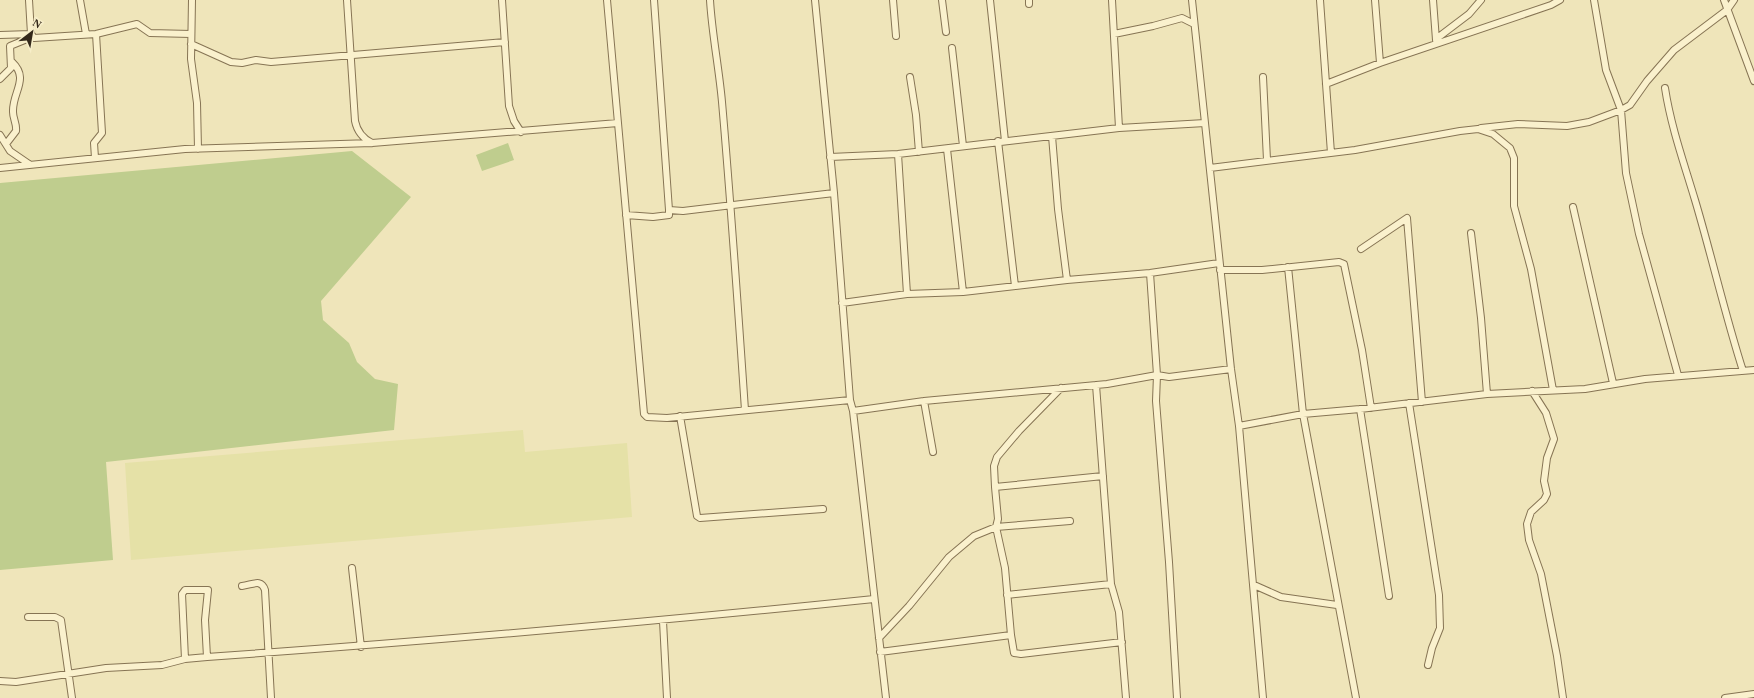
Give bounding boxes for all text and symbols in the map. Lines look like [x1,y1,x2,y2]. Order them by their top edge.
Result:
north arrow [12,12,52,52]
text: N [31,16,44,31]

